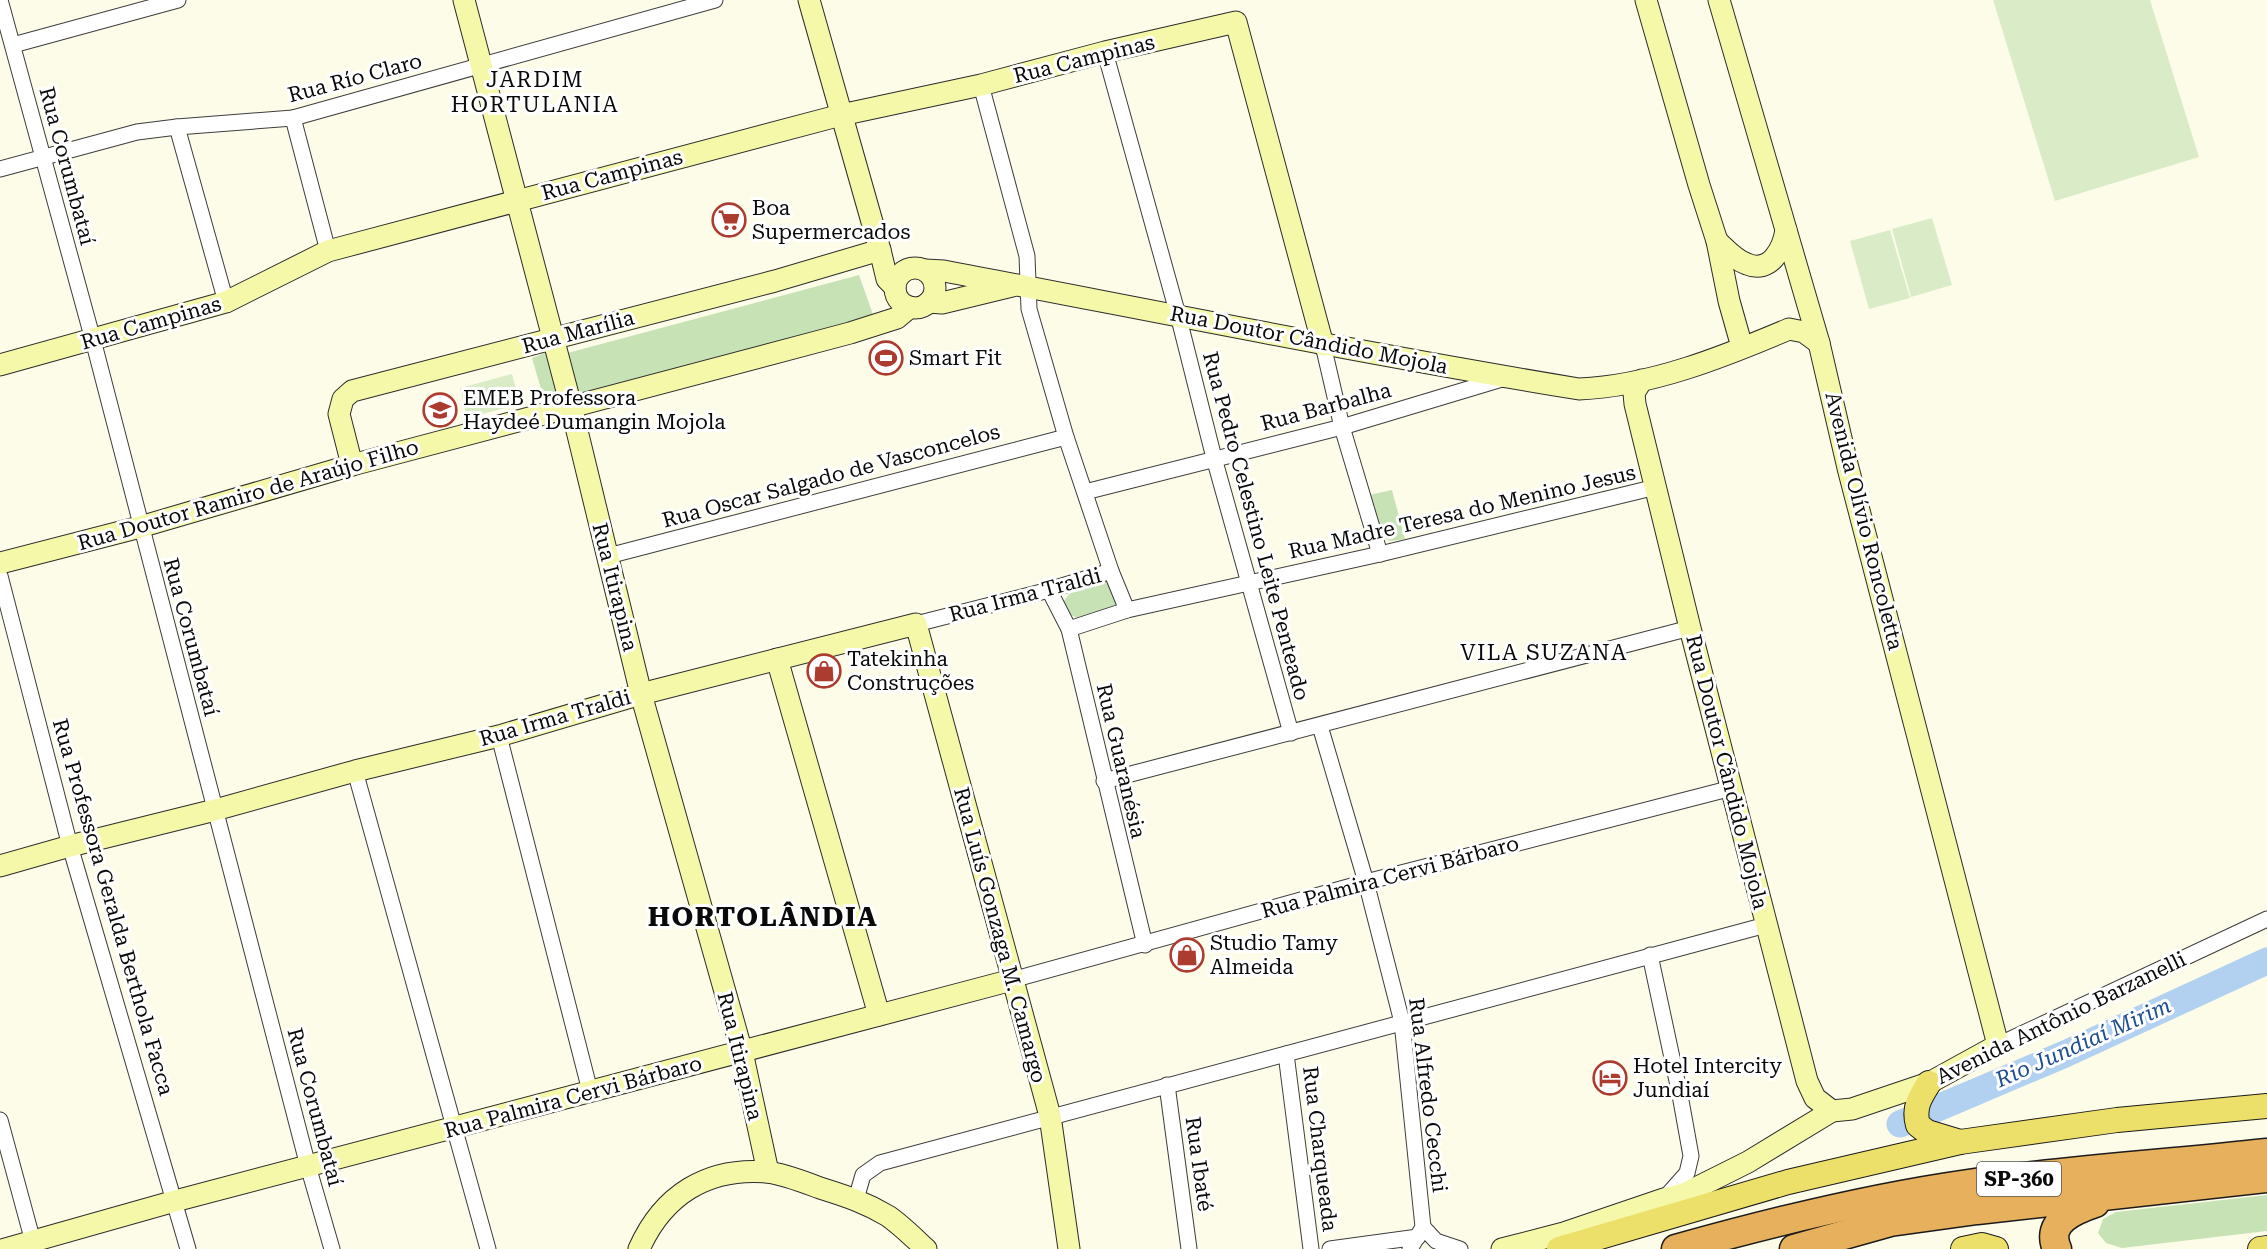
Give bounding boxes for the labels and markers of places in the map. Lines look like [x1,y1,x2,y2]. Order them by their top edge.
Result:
place label: Boa Supermercados [752,196,910,244]
supermarket icon: Boa Supermercados [711,202,747,238]
sports icon: Smart Fit [868,340,904,376]
place label: Smart Fit [909,346,1002,370]
place label: EMEB Professora Haydeé Dumangin Mojola [463,386,726,434]
school or university icon: EMEB Professora Haydeé Dumangin Mojola [422,392,458,428]
place label: Tatekinha Construções [847,647,974,695]
shop icon: Tatekinha Construções [806,653,842,689]
place label: Studio Tamy Almeida [1210,931,1338,979]
shop icon: Studio Tamy Almeida [1169,937,1205,973]
place label: Hotel Intercity Jundiaí [1633,1054,1782,1102]
hotel icon: Hotel Intercity Jundiaí [1592,1060,1628,1096]

